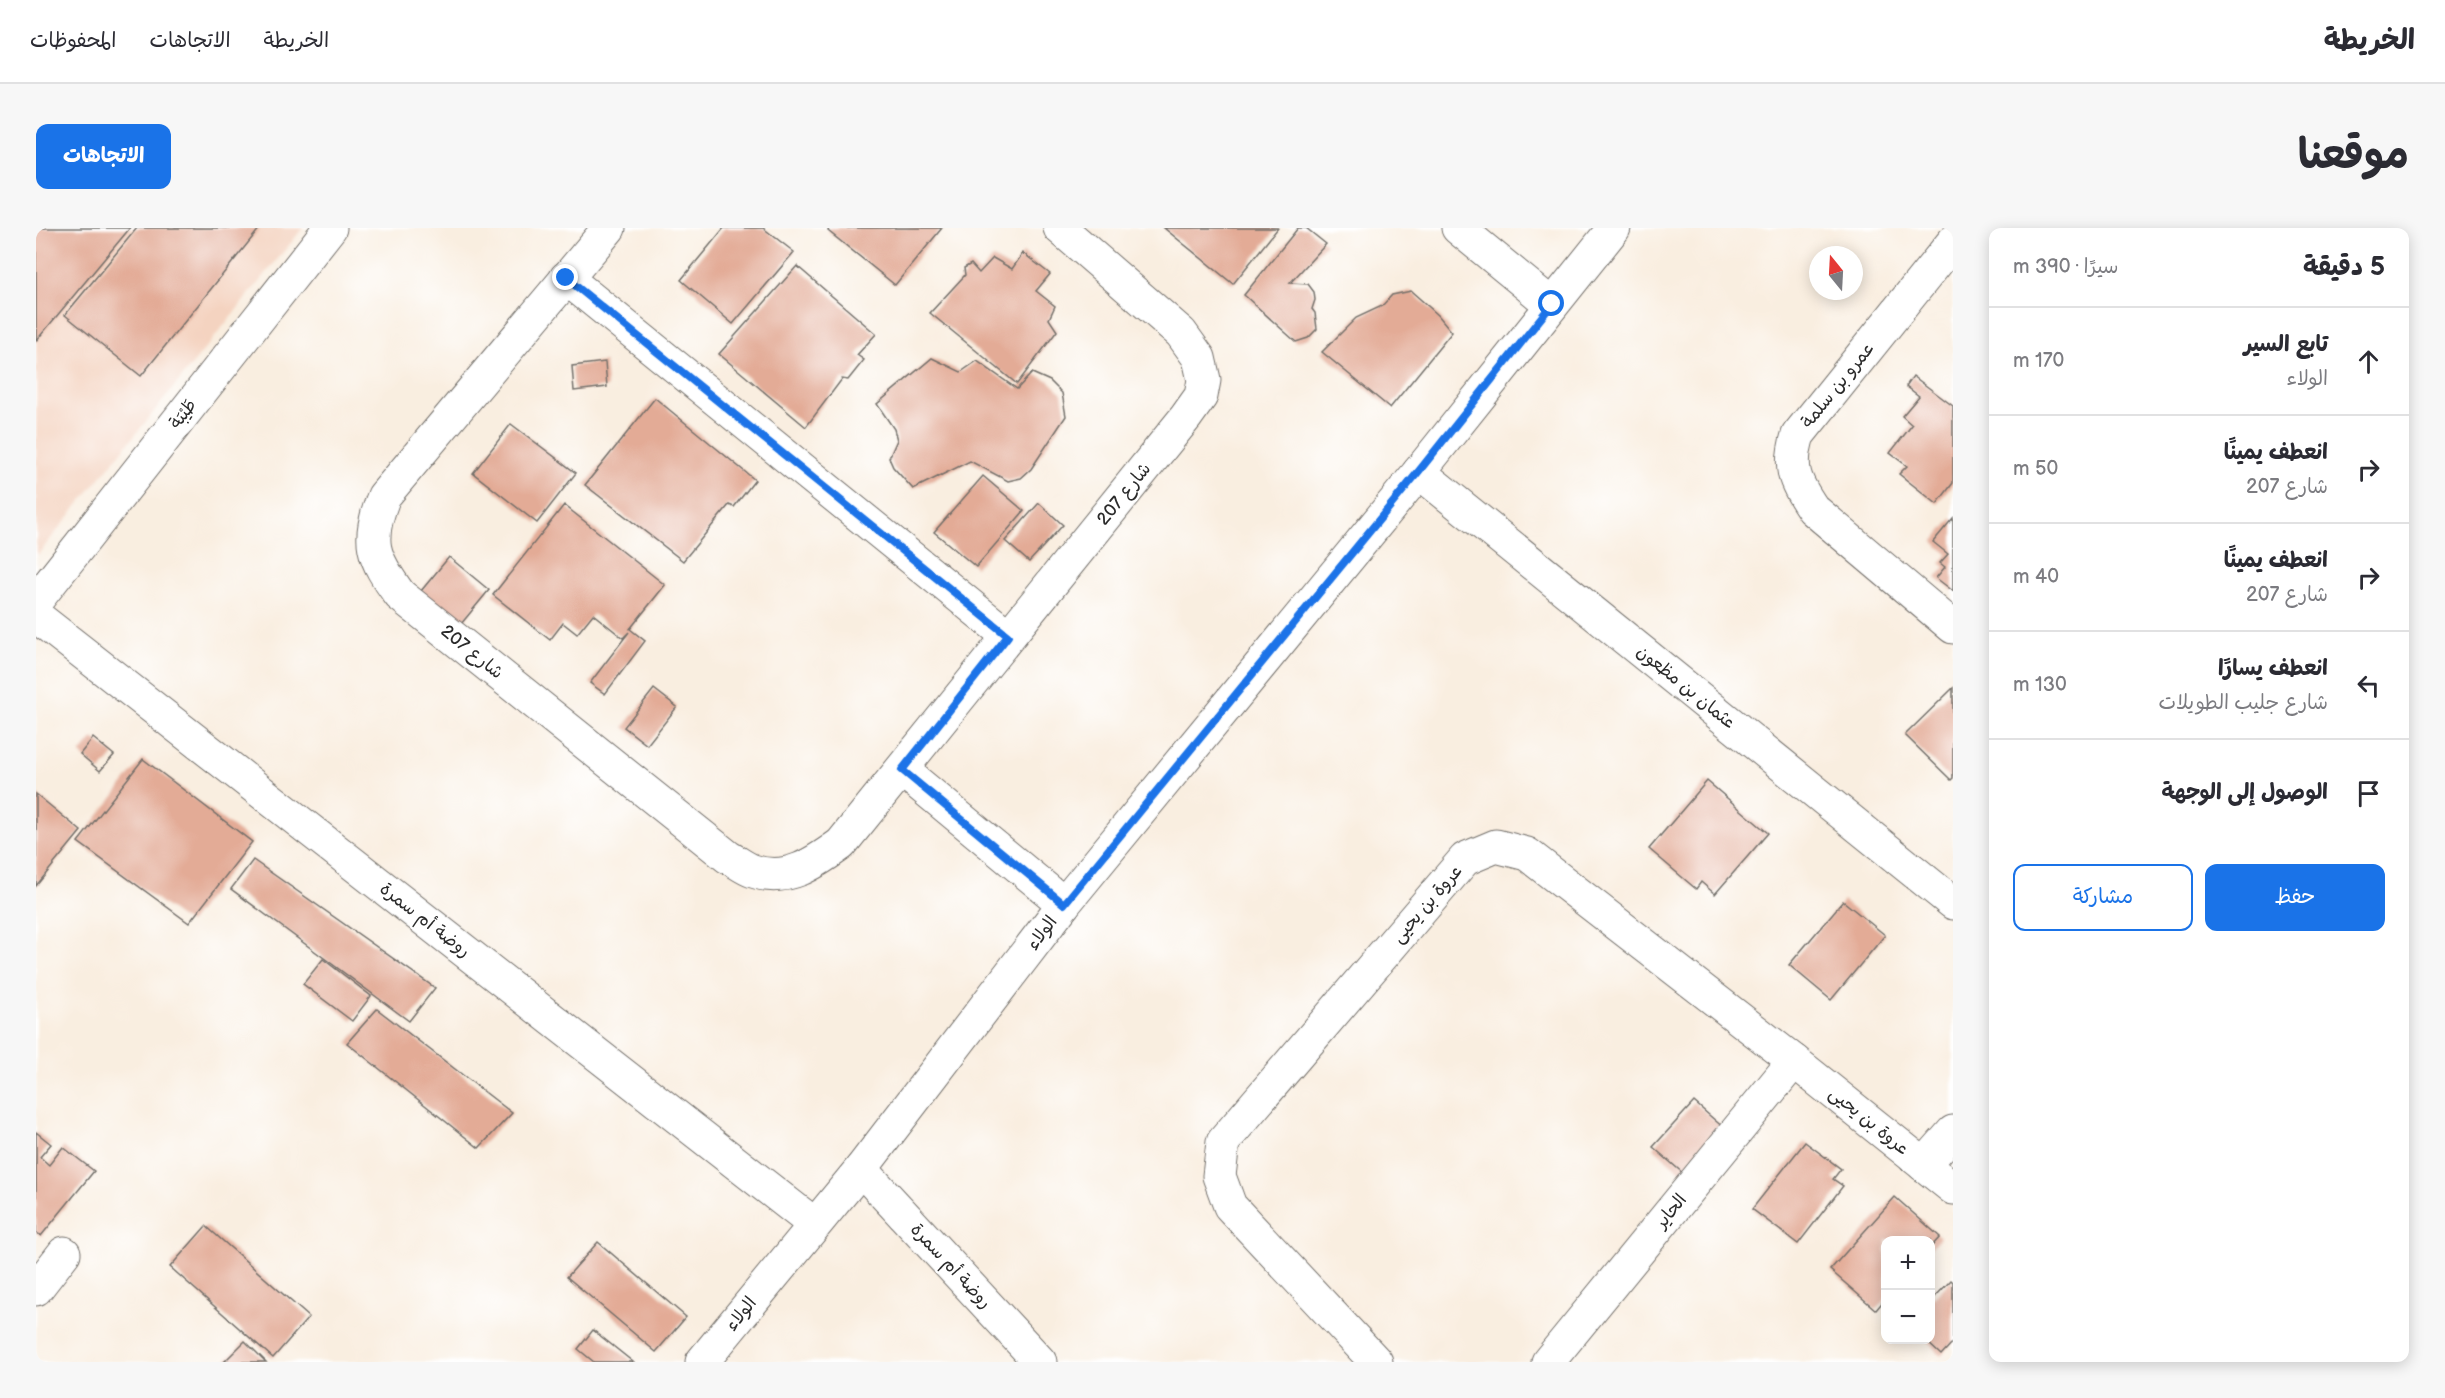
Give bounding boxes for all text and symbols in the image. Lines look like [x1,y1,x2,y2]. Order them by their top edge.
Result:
text: الخريطة [2324,24,2415,57]
text: المحفوظات [30,28,116,53]
text: الاتجاهات [149,28,231,53]
text: الخريطة [264,28,329,53]
button: الاتجاهات [36,124,171,189]
text: موقعنا [2298,130,2409,181]
north arrow [1809,246,1863,300]
text: 5 دقيقة [2303,252,2385,283]
text: سيرًا · 390 m [2013,255,2118,279]
route end [552,264,578,290]
route start [1538,290,1564,316]
text: تابع السير [2244,331,2328,358]
street label: عمرو بن سلمة [1797,338,1879,432]
icon: ahead [2352,345,2385,378]
text: 170 m [2013,349,2064,373]
text: الولاء [2286,367,2328,391]
street label: طَيْبَة [165,395,201,433]
text: انعطف يمينًا [2224,439,2328,466]
icon: right [2352,453,2385,486]
text: 50 m [2013,457,2058,481]
street label: شارع 207 [1093,459,1156,530]
text: شارع 207 [2246,475,2328,499]
text: انعطف يمينًا [2224,547,2328,574]
icon: right [2352,561,2385,594]
text: 40 m [2013,565,2059,589]
text: شارع 207 [2246,583,2328,607]
street label: شارع 207 [436,621,507,684]
street label: عثمان بن مظعون [1632,641,1740,734]
text: انعطف يسارًا [2218,655,2328,682]
icon: left [2352,669,2385,702]
text: 130 m [2013,673,2067,697]
text: شارع جليب الطويلات [2158,691,2328,715]
icon: arrive [2352,777,2385,810]
text: الوصول إلى الوجهة [2161,779,2328,806]
street label: عروة بن يحيى [1387,861,1467,947]
button: مشاركة [2013,864,2193,931]
button: حفظ [2205,864,2385,931]
street label: روضة أم سمرة [374,878,474,964]
street label: الولاء [1022,912,1062,954]
street label: عروة بن يحيى [1825,1082,1913,1160]
street label: الحاير [1650,1190,1691,1234]
street label: روضة أم سمرة [904,1219,996,1315]
map controls [1881,1236,1935,1344]
button: + [1881,1236,1935,1290]
button: − [1881,1290,1935,1344]
street label: الولاء [721,1293,761,1335]

